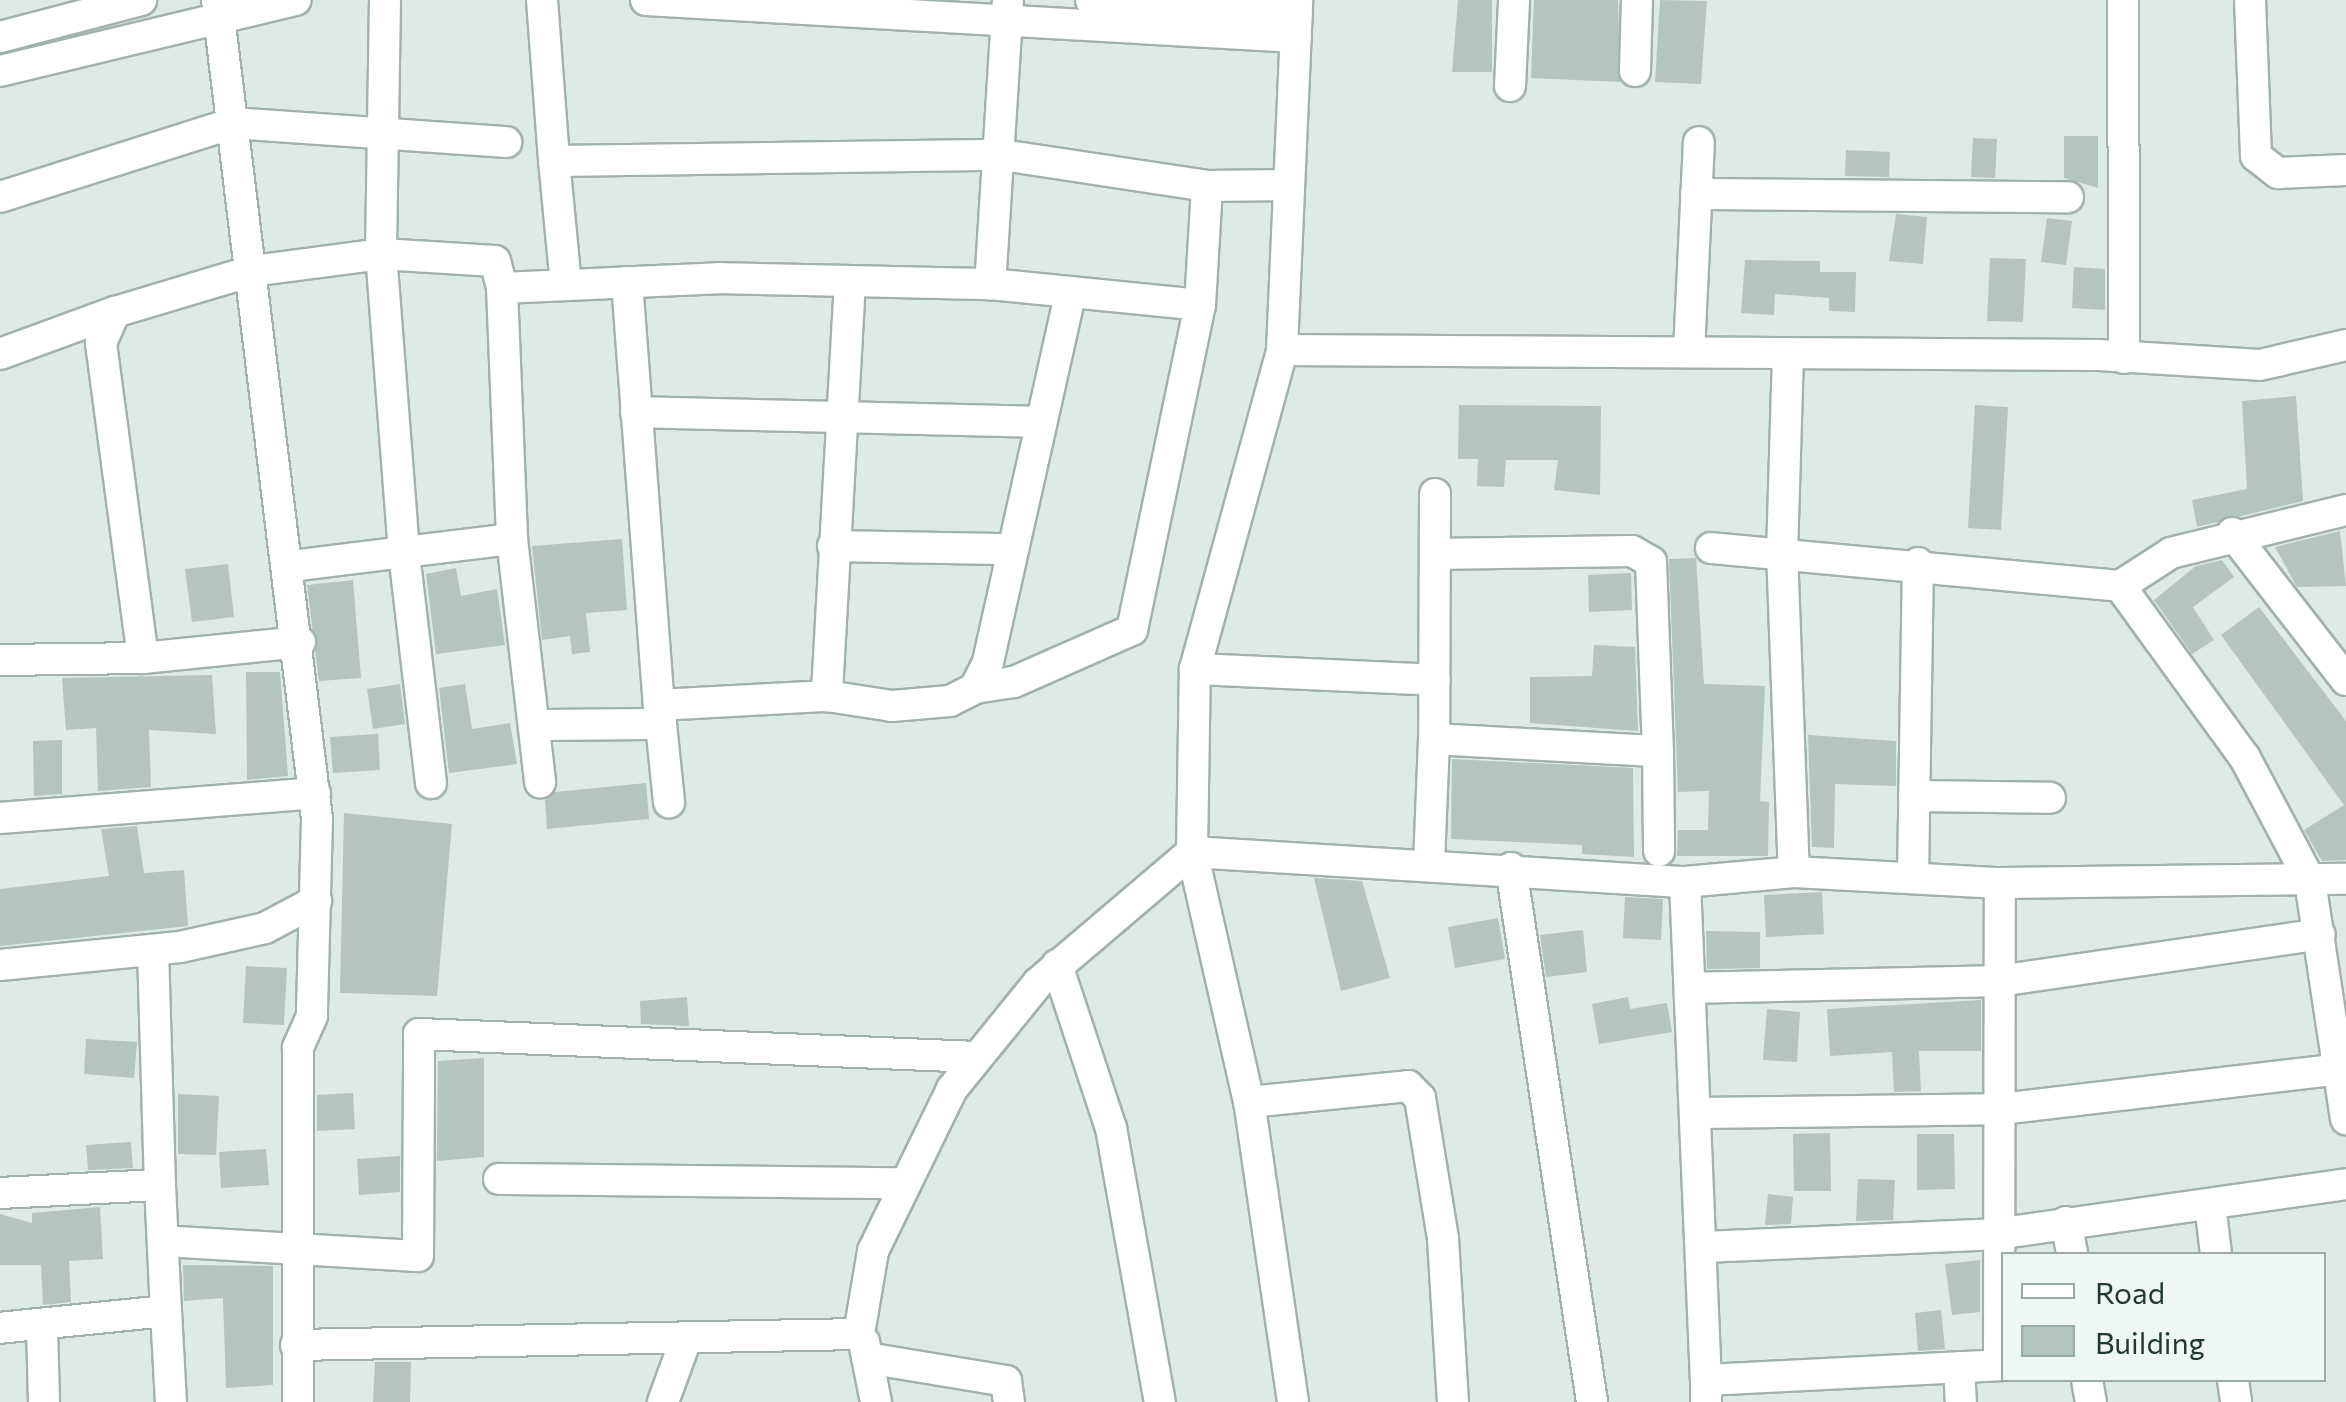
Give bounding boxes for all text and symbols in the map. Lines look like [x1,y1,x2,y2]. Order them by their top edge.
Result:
legend [2001,1252,2326,1382]
text: Road [2095,1273,2165,1310]
text: Building [2095,1323,2205,1360]

